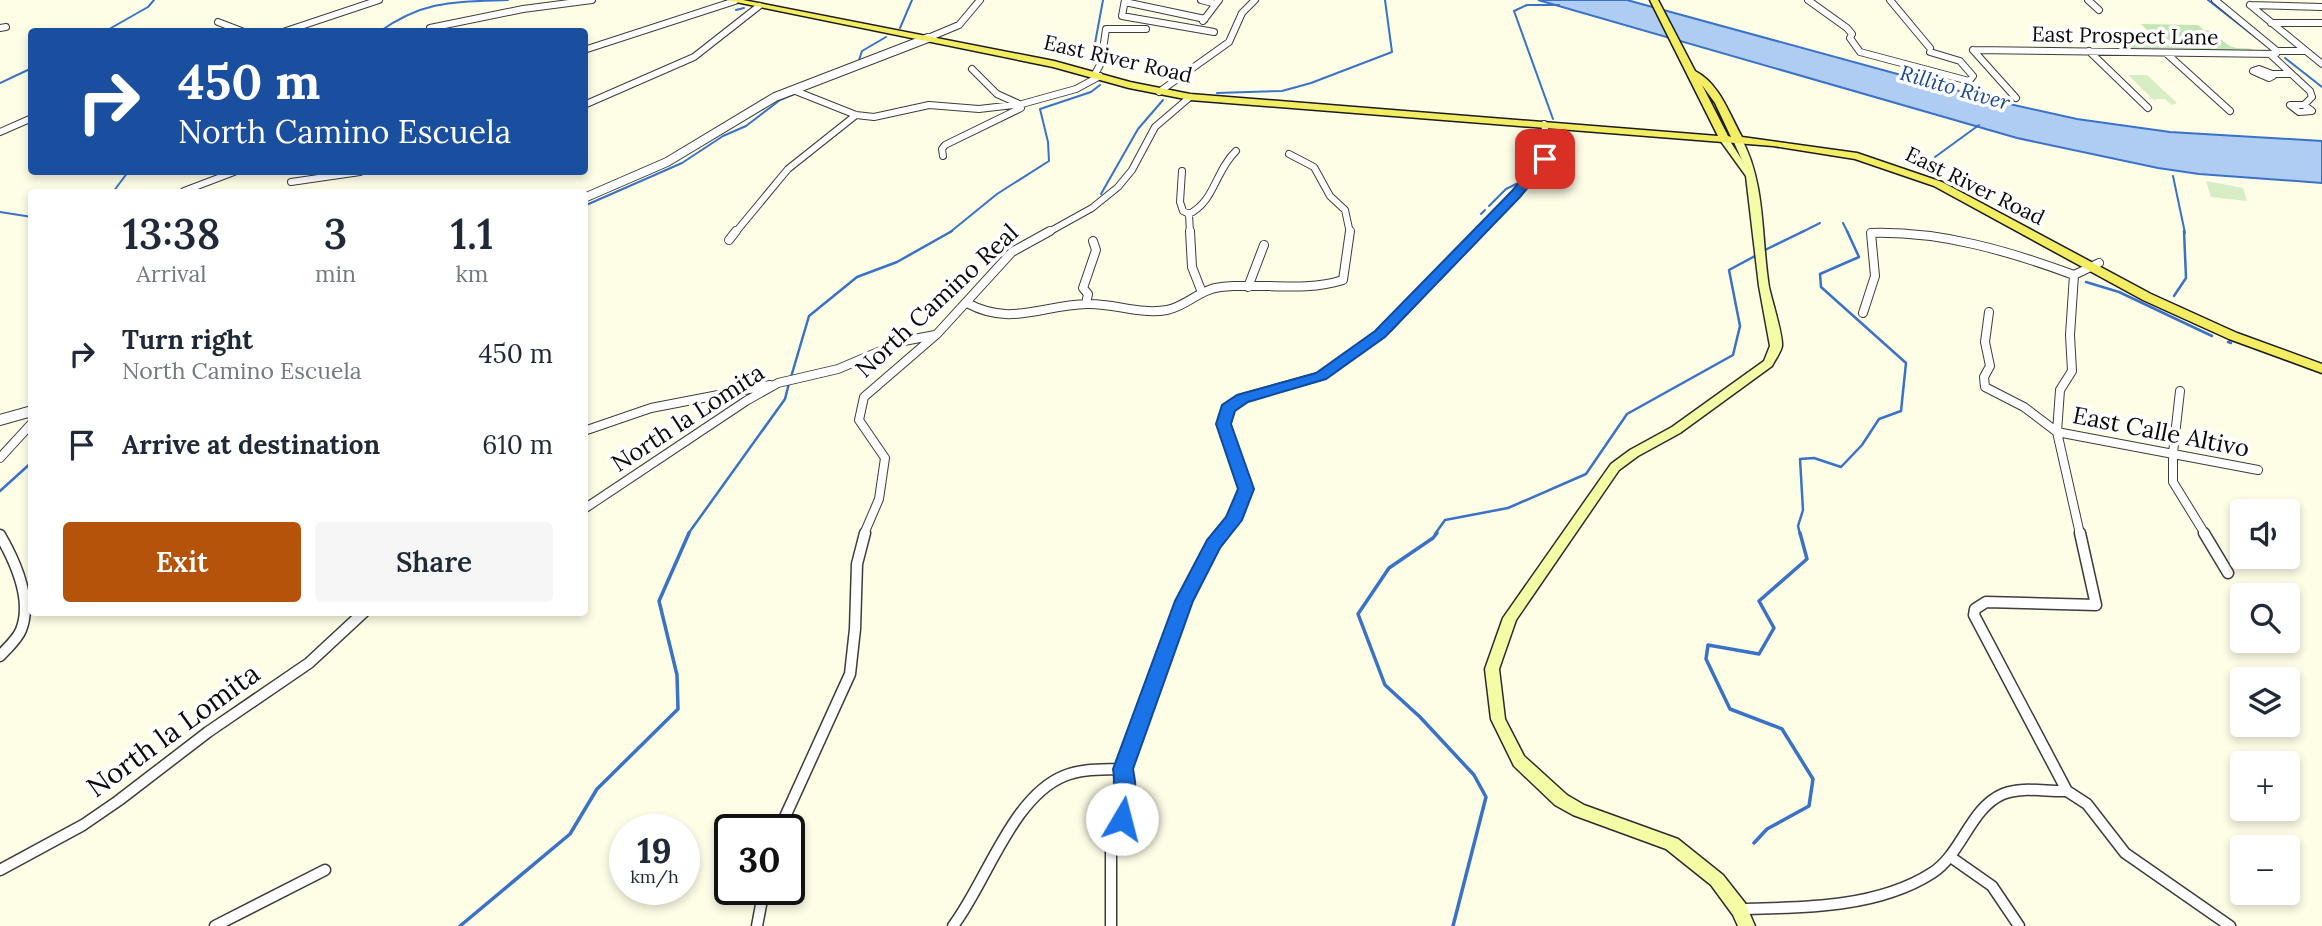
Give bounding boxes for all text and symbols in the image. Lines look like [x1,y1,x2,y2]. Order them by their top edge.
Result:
street label: East Prospect Lane [2031,20,2219,51]
street label: East River Road [1041,28,1195,89]
text: 450 m [178,50,320,112]
icon: right [63,56,154,147]
water label: Rillito River [1897,59,2014,116]
text: North Camino Escuela [178,111,511,152]
pin [1515,129,1575,189]
icon: arrive [1526,140,1564,178]
street label: East River Road [1901,140,2049,231]
text: 13:38 [123,207,220,261]
text: 3 [324,207,347,261]
text: 1.1 [451,207,493,261]
street label: North Camino Real [849,217,1025,384]
text: Arrival [136,259,207,288]
text: min [315,259,356,288]
text: km [456,259,488,288]
text: Turn right [122,323,253,356]
icon: right [63,335,101,373]
text: 450 m [479,337,553,370]
text: North Camino Escuela [122,356,362,385]
street label: North la Lomita [605,357,770,479]
street label: East Calle Altivo [2070,399,2252,464]
icon: arrive [63,426,101,464]
text: Arrive at destination [122,428,380,461]
text: 610 m [482,428,553,461]
map controls [2230,499,2300,905]
button: sound [2230,499,2300,569]
button: Exit [63,522,301,602]
button: Share [315,522,553,602]
button: search [2230,583,2300,653]
street label: North la Lomita [79,655,267,805]
button: layers [2230,667,2300,737]
button: + [2230,751,2300,821]
position arrow [1085,782,1159,856]
speed limit sign: 30 [714,814,805,905]
text: 19 [637,828,672,873]
button: − [2230,835,2300,905]
text: km/h [630,865,679,888]

